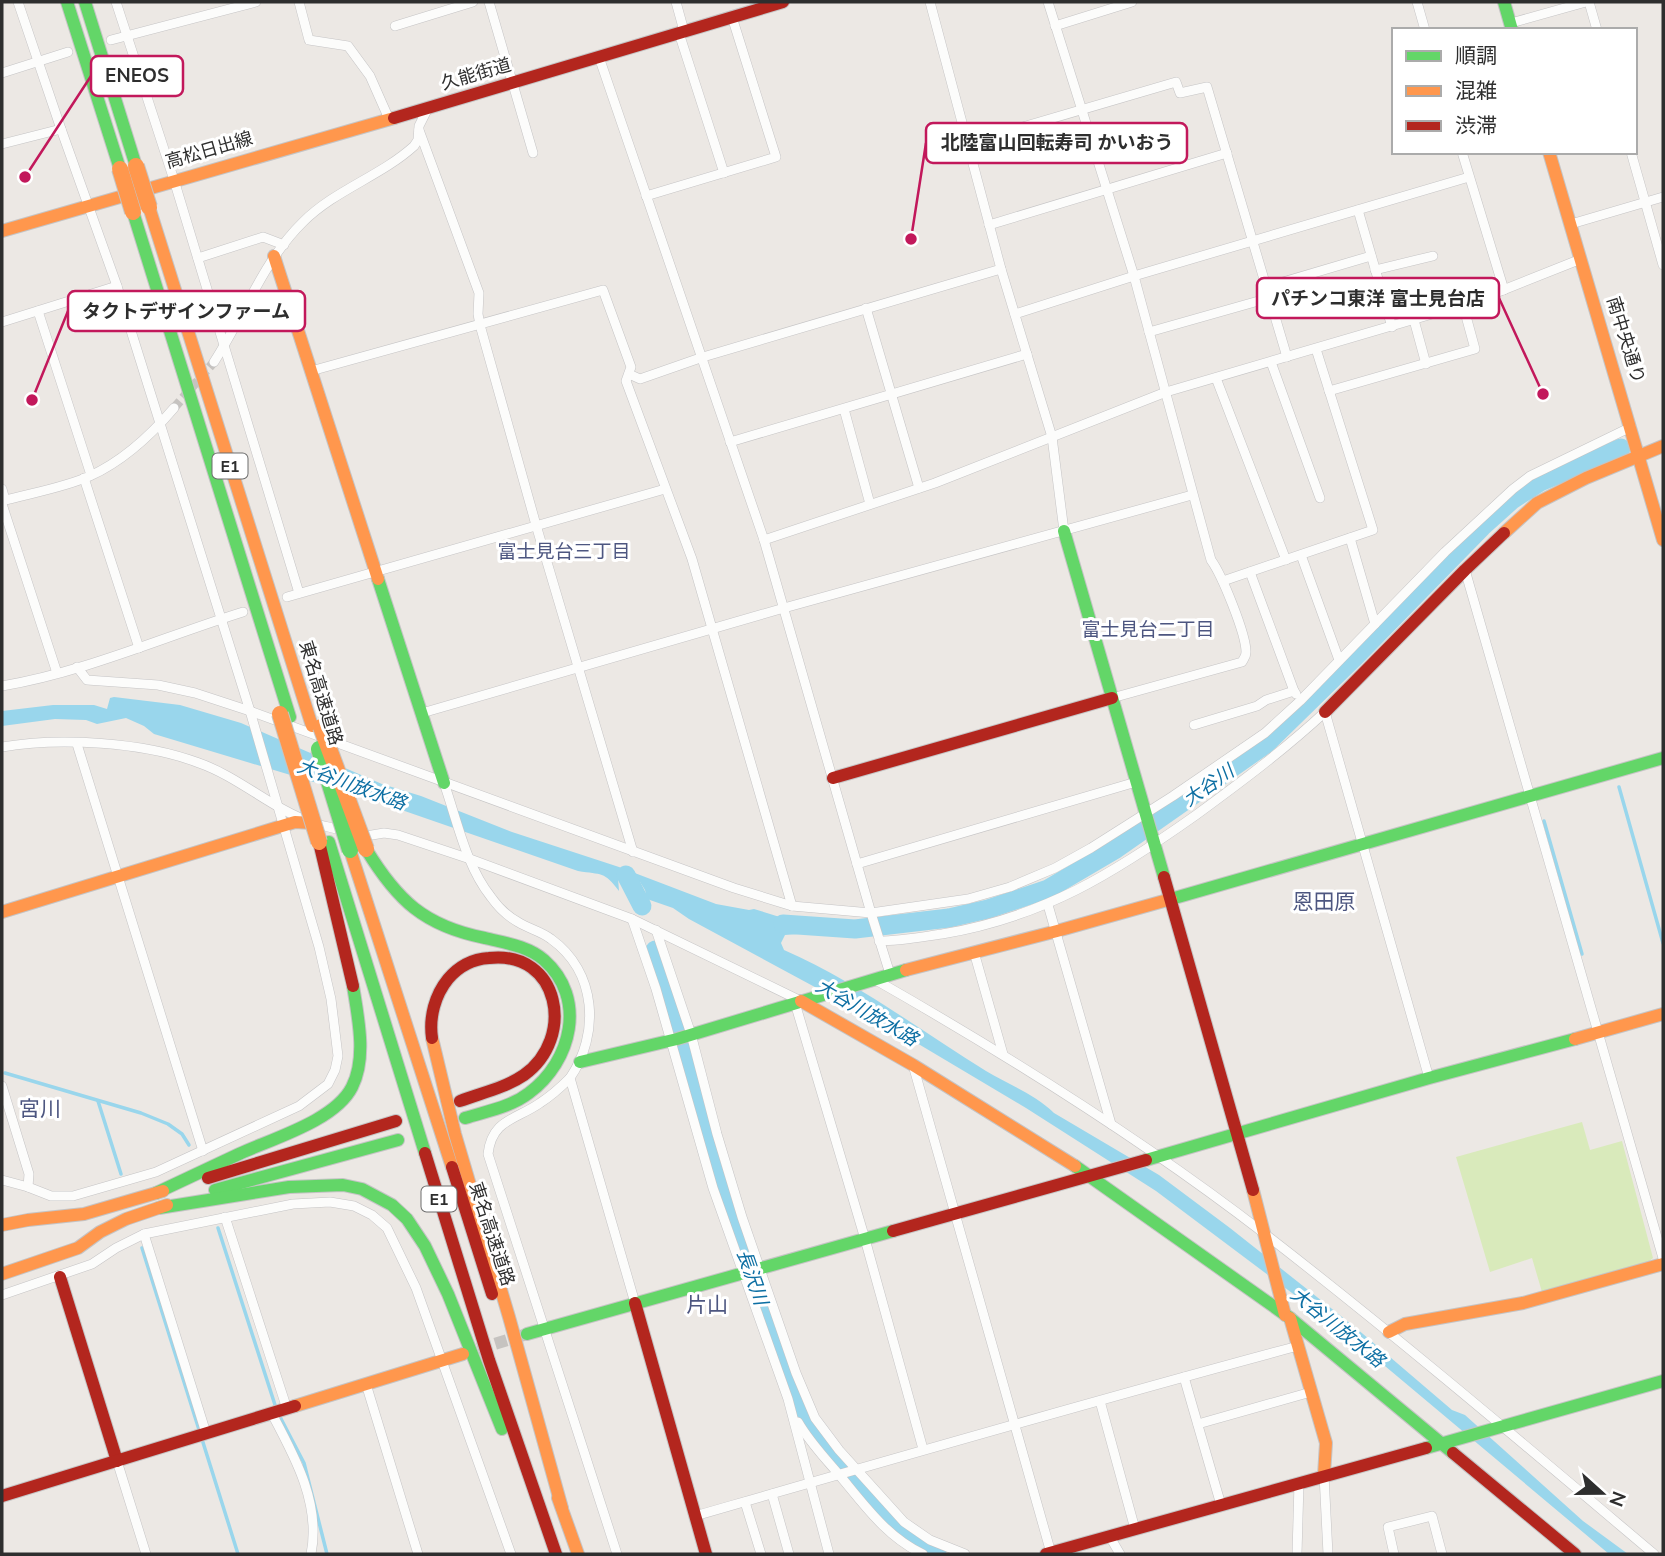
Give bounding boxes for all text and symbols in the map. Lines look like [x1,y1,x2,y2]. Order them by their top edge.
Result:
legend [1392,28,1637,154]
text: 順調 [1455,42,1497,70]
street label: 久能街道 [438,53,514,95]
callout: ENEOS [91,56,183,96]
text: ENEOS [105,63,169,89]
text: 混雑 [1455,77,1497,105]
text: 渋滞 [1455,112,1497,140]
callout: 北陸富山回転寿司 かいおう [926,123,1187,163]
street label: 高松日出線 [162,126,256,174]
text: 北陸富山回転寿司 かいおう [940,130,1174,156]
callout: パチンコ東洋 富士見台店 [1257,278,1499,318]
text: パチンコ東洋 富士見台店 [1271,286,1485,312]
callout: タクトデザインファーム [68,291,305,331]
street label: 南中央通り [1601,293,1651,387]
text: タクトデザインファーム [82,299,290,325]
road number: E1 [212,453,247,478]
district label: 富士見台三丁目 [497,539,631,565]
district label: 富士見台二丁目 [1081,617,1215,643]
street label: 東名高速道路 [294,638,348,748]
water label: 大谷川放水路 [294,753,412,817]
water label: 大谷川 [1178,758,1241,813]
district label: 恩田原 [1293,888,1356,916]
water label: 大谷川放水路 [811,973,924,1054]
district label: 宮川 [19,1095,61,1123]
street label: 東名高速道路 [464,1179,520,1289]
road number: E1 [422,1186,457,1212]
water label: 長沢川 [730,1246,774,1310]
water label: 大谷川放水路 [1285,1282,1391,1375]
district label: 片山 [686,1291,728,1319]
north arrow [1567,1458,1637,1528]
text: N [1602,1487,1632,1510]

